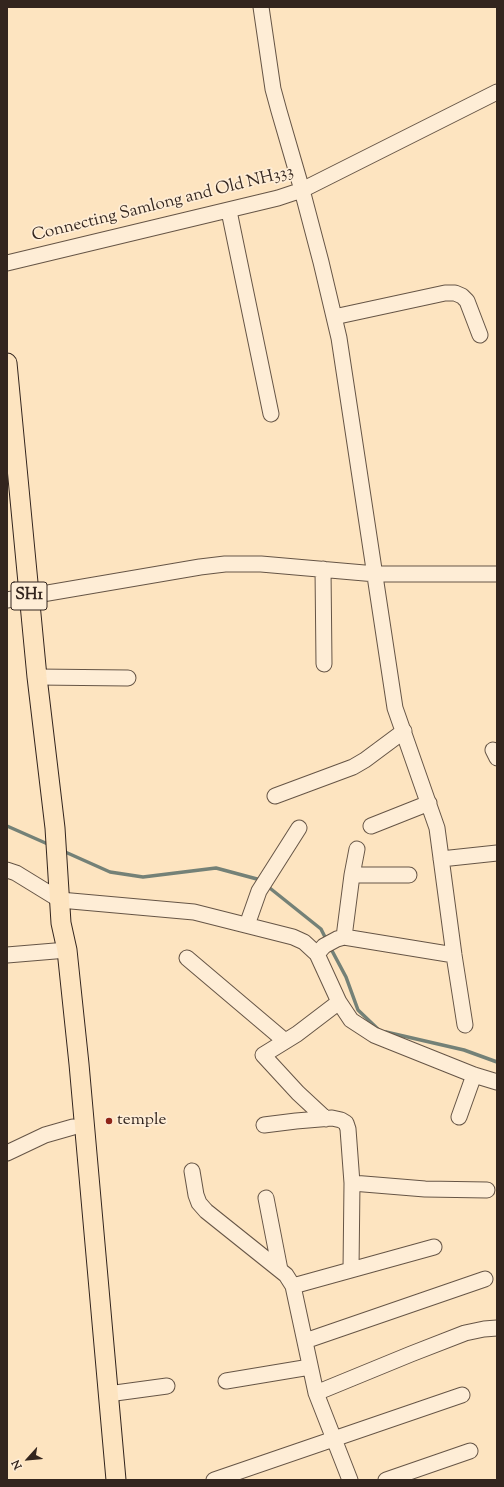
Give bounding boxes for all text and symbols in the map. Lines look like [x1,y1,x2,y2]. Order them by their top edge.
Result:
street label: Connecting Samlong and Old NH333 [30,163,296,247]
road number: SH1 [11,582,47,610]
place label: temple [117,1111,166,1131]
marker: temple [104,1116,114,1126]
north arrow [8,1439,48,1479]
text: N [8,1457,26,1472]

